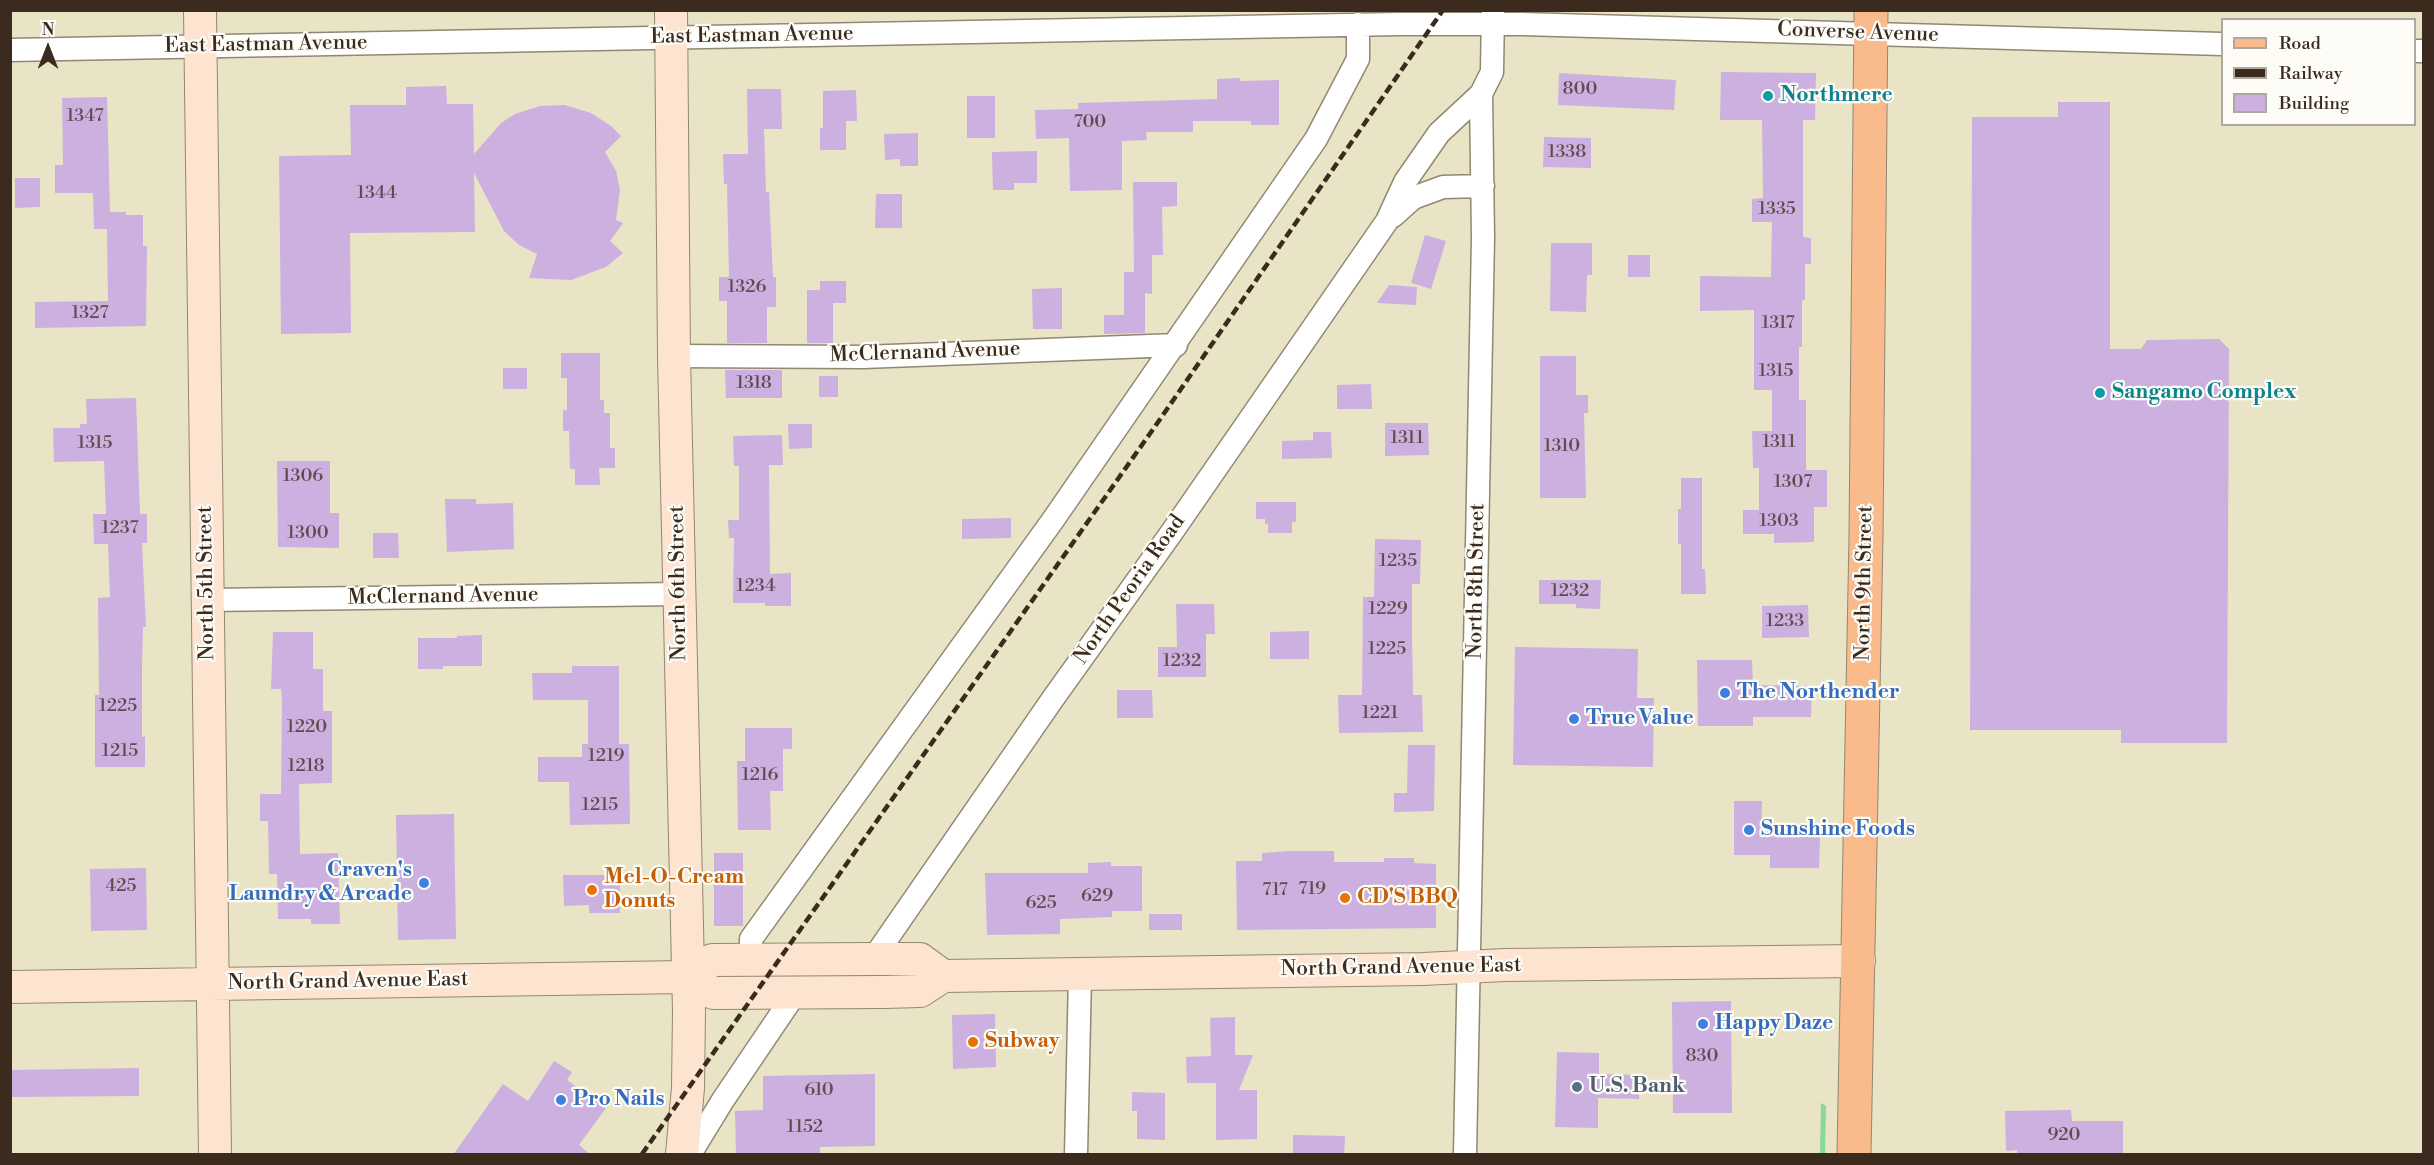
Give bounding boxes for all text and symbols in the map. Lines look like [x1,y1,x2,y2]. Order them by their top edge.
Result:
north arrow [18,18,78,78]
street label: Converse Avenue [1777,18,1939,48]
legend [2221,18,2416,126]
text: N [42,20,54,40]
street label: East Eastman Avenue [650,22,854,50]
street label: East Eastman Avenue [164,31,368,59]
text: Road [2279,32,2321,55]
text: Railway [2279,62,2342,85]
house number: 800 [1563,79,1597,101]
place label: Northmere [1780,83,1893,109]
marker: Northmere [1761,89,1775,103]
text: Building [2279,92,2349,115]
house number: 1347 [66,106,104,128]
house number: 700 [1074,112,1106,134]
house number: 1338 [1548,142,1586,164]
house number: 1344 [357,183,397,205]
house number: 1335 [1758,199,1796,221]
house number: 1326 [728,277,766,299]
house number: 1327 [72,303,108,325]
house number: 1317 [1761,313,1795,335]
street label: McClernand Avenue [829,337,1021,369]
house number: 1315 [1759,361,1793,383]
house number: 1318 [736,373,772,395]
place label: Sangamo Complex [2112,380,2296,406]
marker: Sangamo Complex [2093,386,2107,400]
house number: 1311 [1390,428,1424,450]
house number: 1311 [1762,432,1796,454]
house number: 1315 [78,433,112,455]
house number: 1310 [1544,436,1580,458]
house number: 1306 [283,466,323,488]
house number: 1307 [1774,472,1812,494]
street label: North 8th Street [1463,503,1491,659]
street label: North 6th Street [665,505,693,661]
street label: North 9th Street [1851,505,1879,661]
street label: North 5th Street [193,506,221,660]
street label: North Peoria Road [1069,510,1191,670]
house number: 1303 [1759,511,1799,533]
house number: 1237 [101,518,139,540]
house number: 1300 [287,523,329,545]
house number: 1235 [1379,551,1417,573]
house number: 1234 [736,576,776,598]
house number: 1232 [1551,581,1589,603]
street label: McClernand Avenue [347,583,539,611]
house number: 1229 [1368,599,1408,621]
house number: 1233 [1766,611,1804,633]
house number: 1225 [1368,639,1406,661]
house number: 1232 [1163,651,1201,673]
place label: The Northender [1737,680,1900,706]
marker: The Northender [1718,686,1732,700]
house number: 1225 [99,696,137,718]
house number: 1221 [1362,703,1398,725]
place label: True Value [1586,706,1694,732]
marker: True Value [1567,712,1581,726]
house number: 1220 [287,717,327,739]
house number: 1215 [102,741,138,763]
house number: 1219 [588,746,624,768]
house number: 1218 [287,756,325,778]
house number: 1216 [742,765,778,787]
house number: 1215 [582,795,618,817]
place label: Sunshine Foods [1761,817,1915,843]
marker: Sunshine Foods [1742,823,1756,837]
place label: Craven's Laundry & Arcade [229,858,412,908]
place label: Mel-O-Cream Donuts [604,865,744,915]
house number: 425 [106,876,136,898]
marker: Craven's Laundry & Arcade [417,876,431,890]
house number: 719 [1298,879,1326,901]
house number: 717 [1262,880,1288,902]
marker: Mel-O-Cream Donuts [585,883,599,897]
place label: CD'S BBQ [1357,885,1458,911]
house number: 629 [1081,886,1113,908]
marker: CD'S BBQ [1338,891,1352,905]
house number: 625 [1025,893,1057,915]
street label: North Grand Avenue East [1280,953,1522,983]
street label: North Grand Avenue East [227,967,469,997]
place label: Happy Daze [1715,1011,1833,1037]
marker: Happy Daze [1696,1017,1710,1031]
place label: Subway [985,1029,1059,1055]
marker: Subway [966,1035,980,1049]
house number: 830 [1686,1046,1718,1068]
place label: U.S. Bank [1589,1074,1685,1100]
house number: 610 [804,1080,834,1102]
marker: U.S. Bank [1570,1080,1584,1094]
place label: Pro Nails [573,1087,664,1113]
marker: Pro Nails [554,1093,568,1107]
house number: 1152 [787,1117,823,1139]
house number: 920 [2047,1125,2081,1147]

